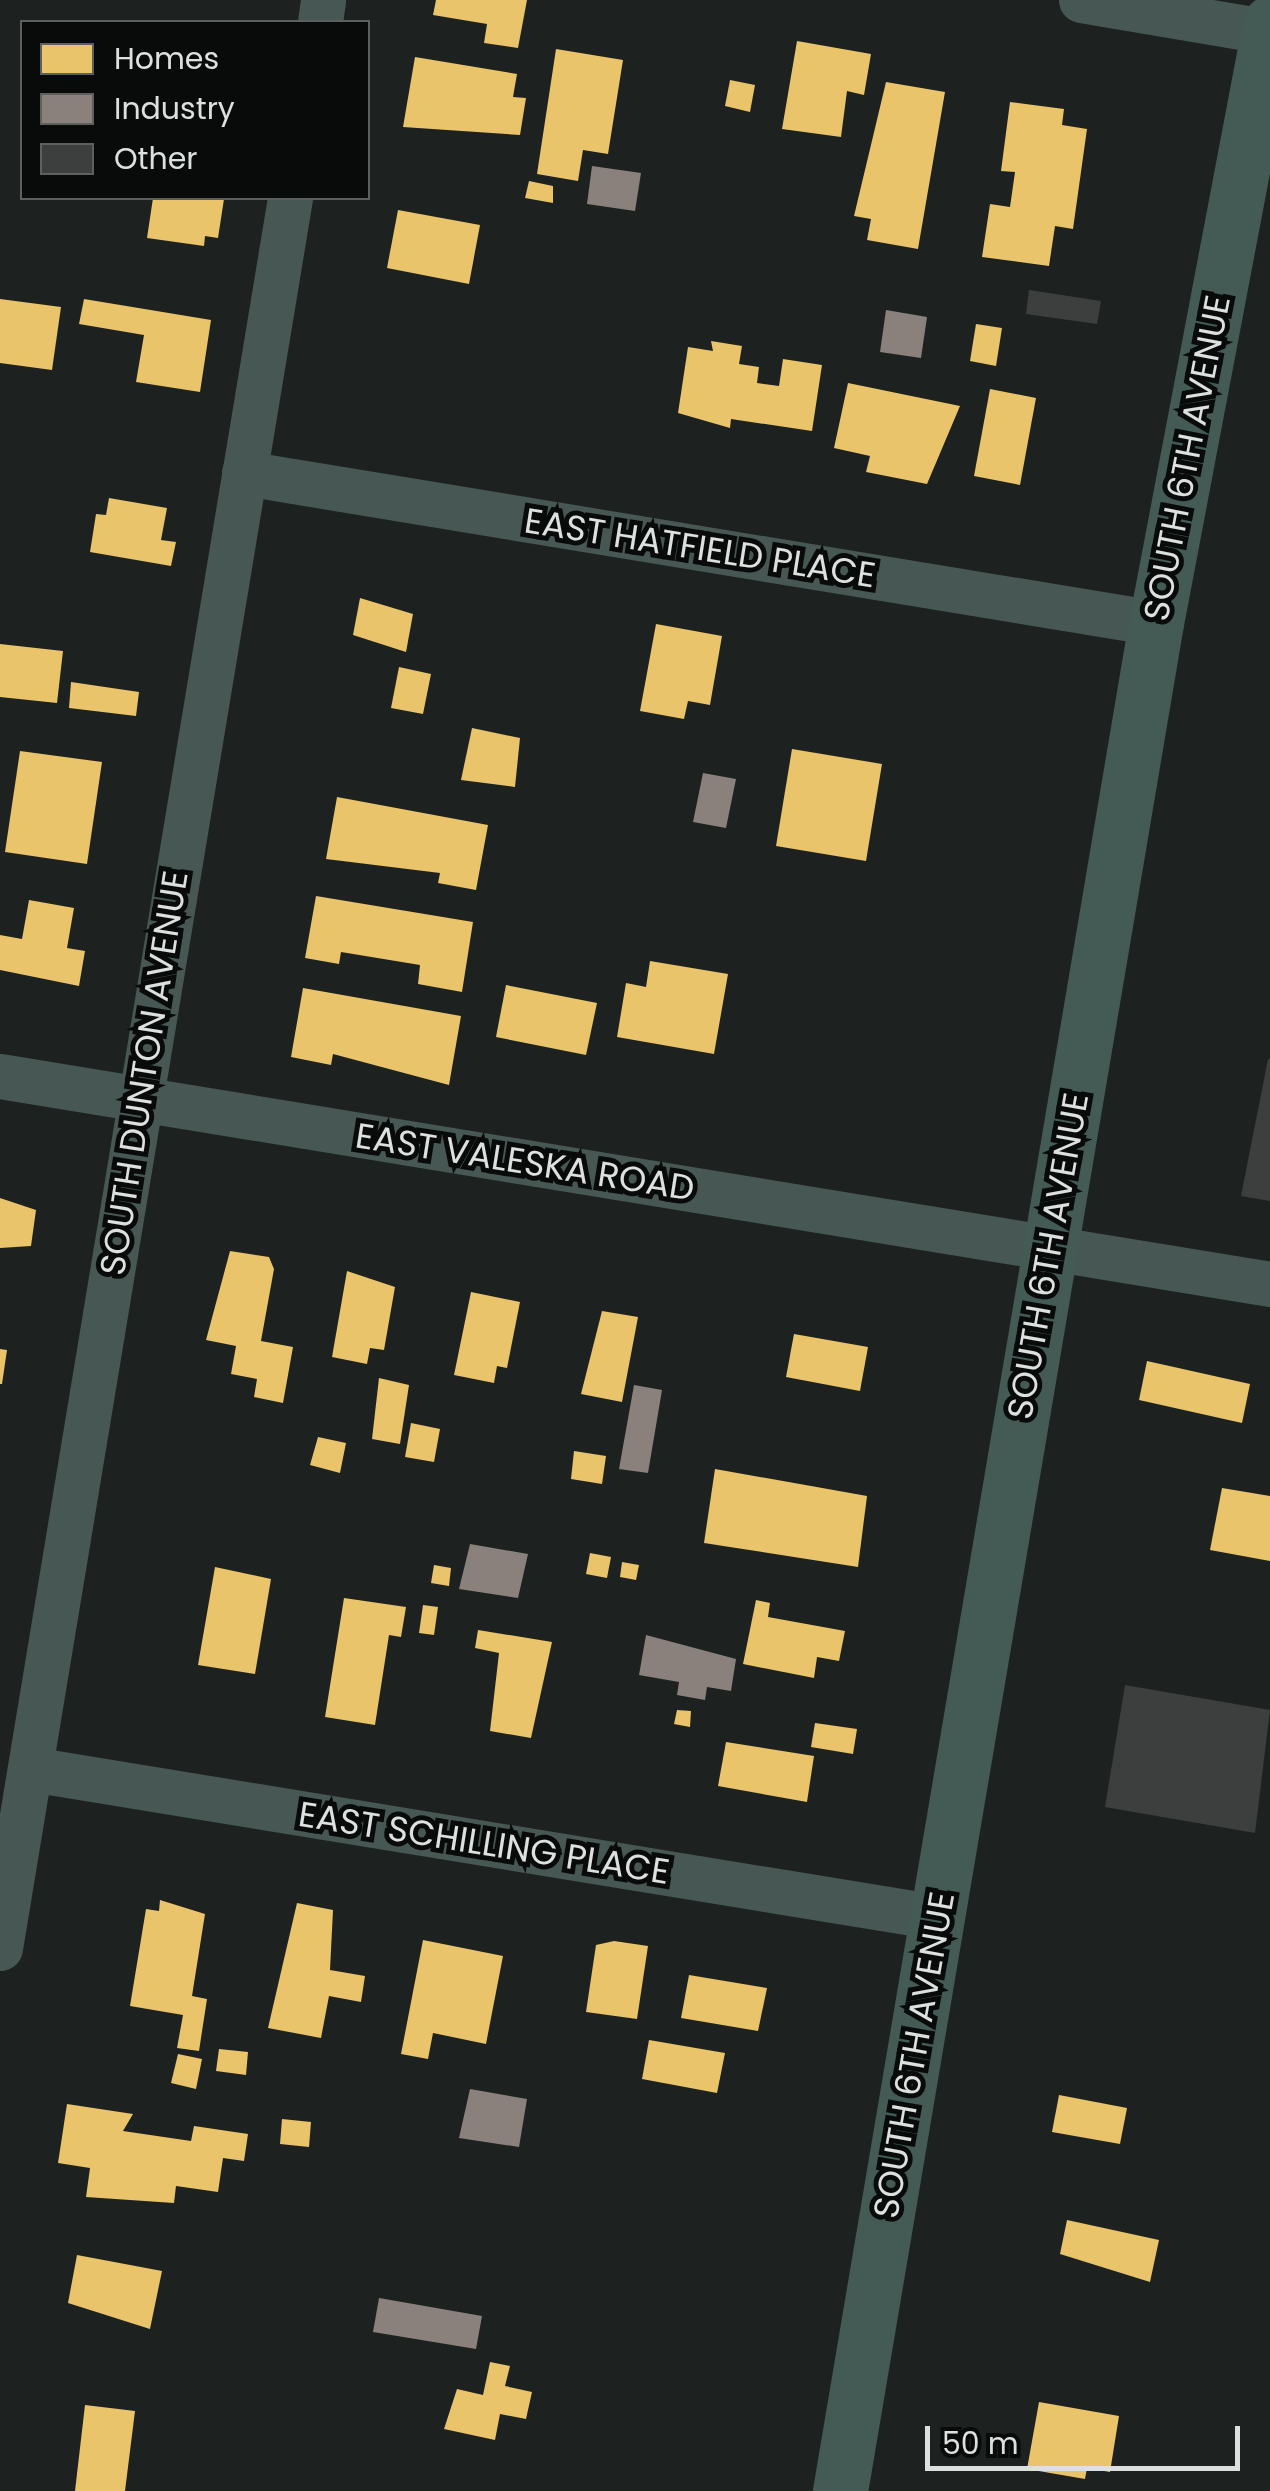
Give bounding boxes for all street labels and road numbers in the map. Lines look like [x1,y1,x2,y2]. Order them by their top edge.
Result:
street label: SOUTH 6TH AVENUE [1135,292,1239,624]
street label: EAST HATFIELD PLACE [522,500,878,596]
street label: SOUTH DUNTON AVENUE [91,868,197,1278]
street label: SOUTH 6TH AVENUE [999,1090,1097,1422]
street label: EAST VALESKA ROAD [353,1114,697,1210]
street label: EAST SCHILLING PLACE [296,1793,672,1893]
street label: SOUTH 6TH AVENUE [865,1889,963,2221]

